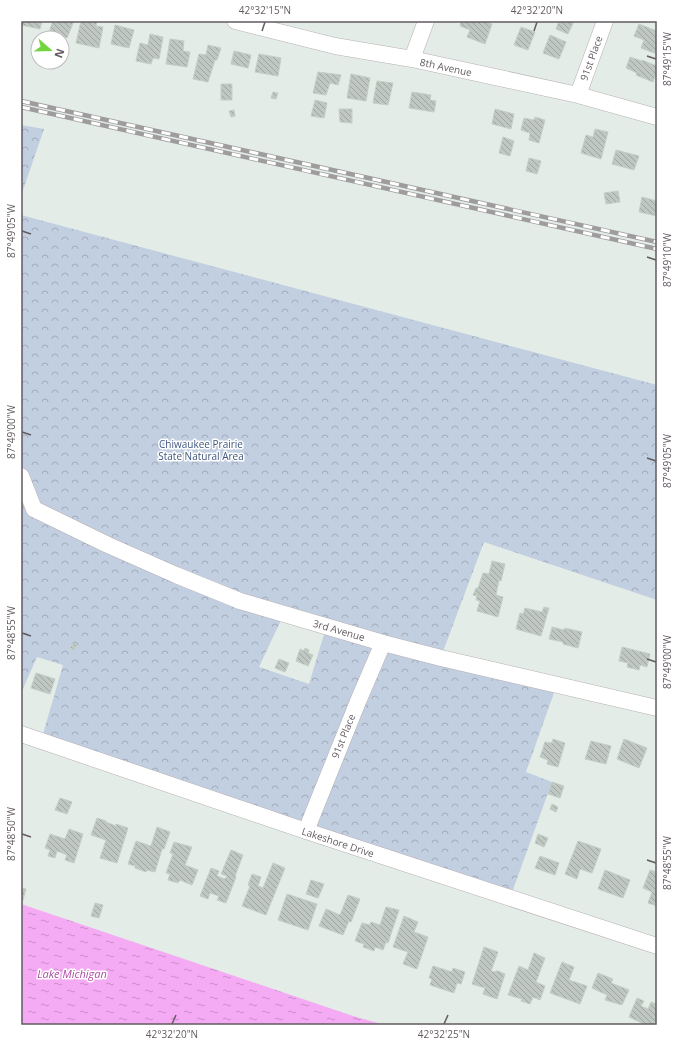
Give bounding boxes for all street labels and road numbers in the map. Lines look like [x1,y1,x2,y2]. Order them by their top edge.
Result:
street label: 91st Place [576,33,606,82]
street label: 8th Avenue [419,55,474,79]
street label: 3rd Avenue [311,616,367,644]
street label: 91st Place [328,711,358,760]
street label: Lakeshore Drive [300,824,376,860]

